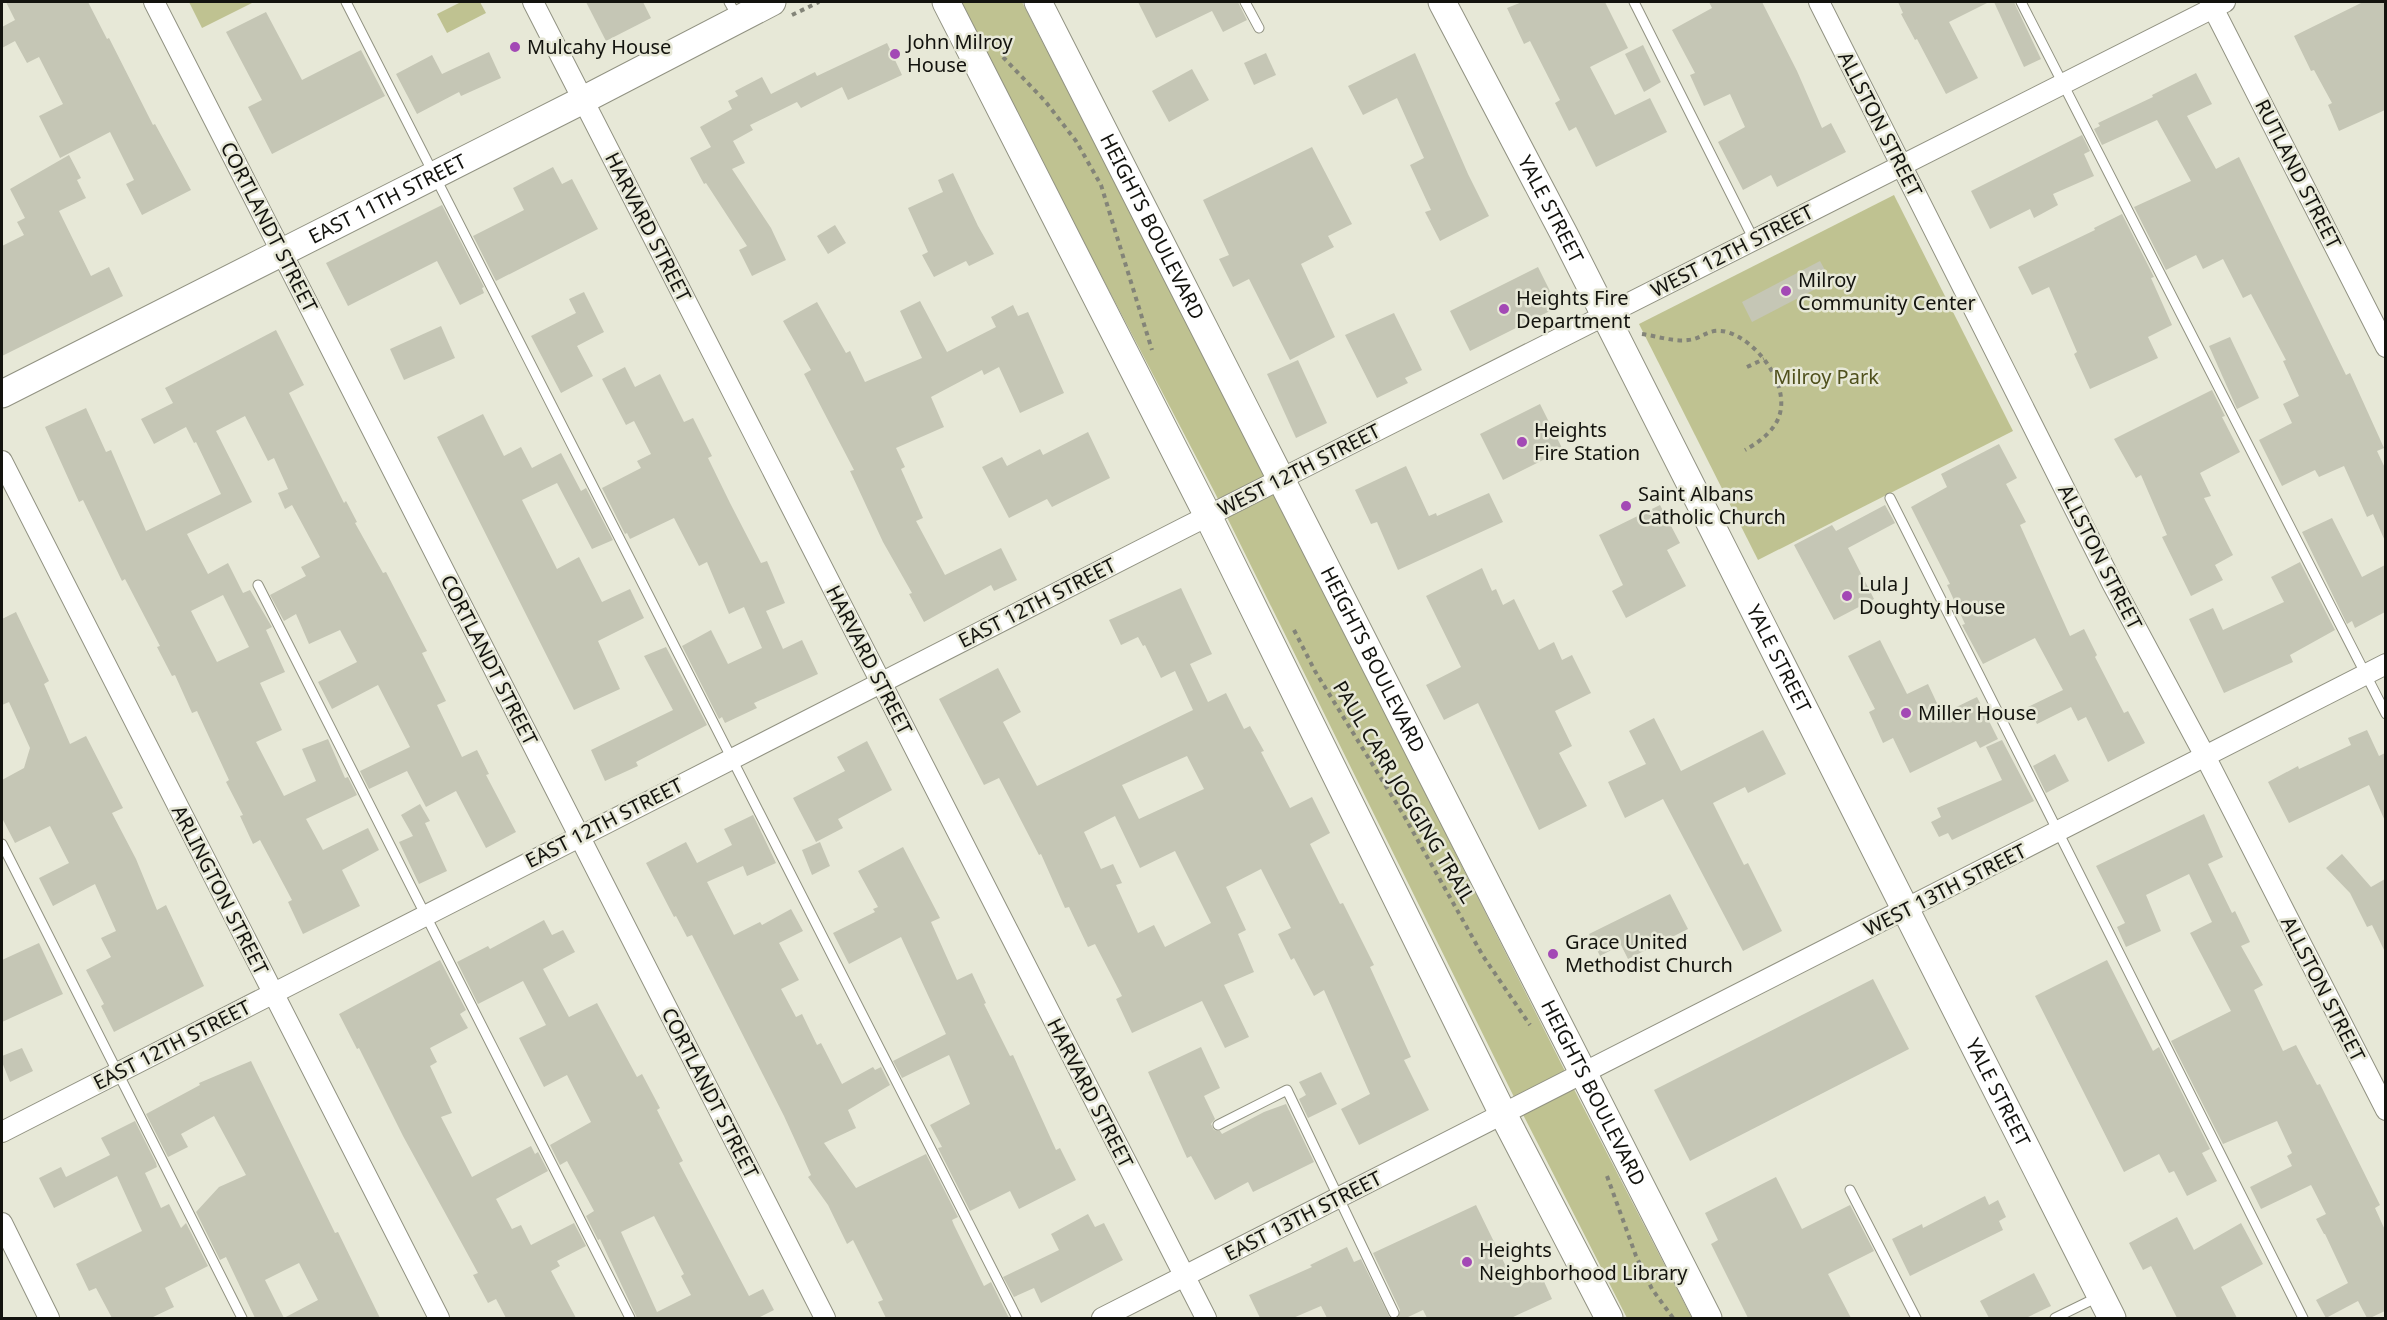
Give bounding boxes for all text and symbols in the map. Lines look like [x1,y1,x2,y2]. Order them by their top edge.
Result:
place label: John Milroy House [905,28,1013,78]
place label: Mulcahy House [527,33,671,60]
marker: Mulcahy House [508,40,522,54]
marker: John Milroy House [888,47,902,61]
street label: ALLSTON STREET [1832,47,1929,201]
street label: RUTLAND STREET [2249,94,2348,253]
street label: HEIGHTS BOULEVARD [1094,129,1211,324]
street label: CORTLANDT STREET [215,137,324,317]
street label: EAST 11TH STREET [304,147,471,250]
street label: HARVARD STREET [599,148,698,306]
street label: YALE STREET [1512,151,1590,267]
street label: WEST 12TH STREET [1646,198,1818,303]
place label: Milroy Community Center [1798,266,1976,316]
place label: Heights Fire Department [1516,284,1630,334]
marker: Milroy Community Center [1779,284,1793,298]
marker: Heights Fire Department [1497,302,1511,316]
park label: Milroy Park [1773,363,1879,390]
place label: Heights Fire Station [1534,416,1640,466]
street label: WEST 12TH STREET [1213,417,1385,522]
marker: Heights Fire Station [1515,435,1529,449]
place label: Saint Albans Catholic Church [1638,480,1786,530]
street label: ALLSTON STREET [2052,480,2149,634]
marker: Saint Albans Catholic Church [1619,499,1633,513]
street label: EAST 12TH STREET [954,551,1120,654]
street label: HEIGHTS BOULEVARD [1315,562,1432,757]
street label: CORTLANDT STREET [435,570,544,750]
place label: Lula J Doughty House [1859,570,2005,620]
street label: HARVARD STREET [820,581,919,739]
marker: Lula J Doughty House [1840,589,1854,603]
street label: YALE STREET [1741,600,1818,717]
street label: PAUL CARR JOGGING TRAIL [1327,675,1482,908]
place label: Miller House [1918,699,2037,726]
marker: Miller House [1899,706,1913,720]
street label: EAST 12TH STREET [521,771,687,874]
street label: ARLINGTON STREET [166,800,275,979]
street label: WEST 13TH STREET [1859,837,2031,942]
street label: ALLSTON STREET [2275,912,2372,1066]
place label: Grace United Methodist Church [1565,928,1733,978]
marker: Grace United Methodist Church [1546,947,1560,961]
street label: EAST 12TH STREET [89,993,255,1096]
street label: HEIGHTS BOULEVARD [1535,995,1652,1190]
street label: CORTLANDT STREET [656,1003,765,1183]
street label: HARVARD STREET [1041,1014,1140,1172]
street label: YALE STREET [1960,1034,2037,1151]
street label: EAST 13TH STREET [1220,1164,1386,1267]
place label: Heights Neighborhood Library [1479,1236,1688,1286]
marker: Heights Neighborhood Library [1460,1255,1474,1269]

